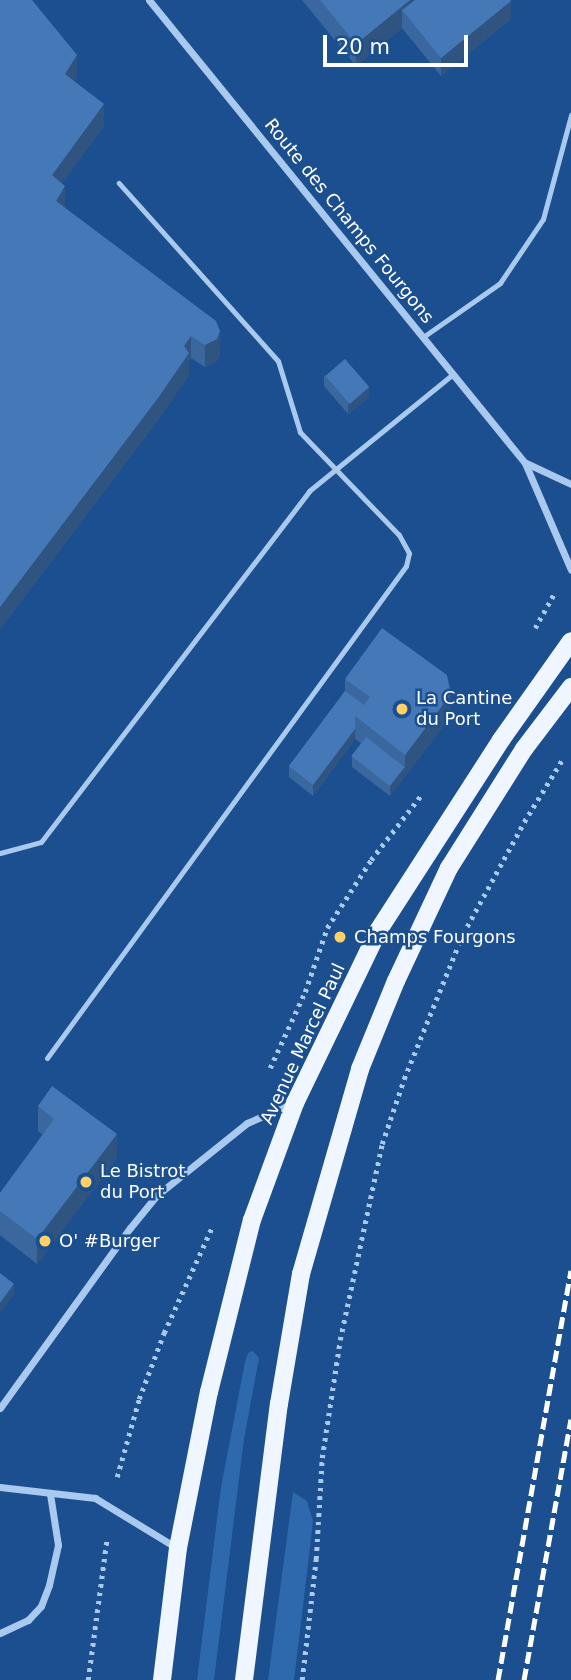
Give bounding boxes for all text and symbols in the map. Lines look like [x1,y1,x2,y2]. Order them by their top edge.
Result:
scale bar [326,21,471,65]
text: 20 m [336,35,390,59]
street label: Route des Champs Fourgons [260,114,438,328]
place label: La Cantine du Port [416,688,512,730]
marker: La Cantine du Port [394,701,410,717]
place label: Champs Fourgons [354,926,516,948]
marker: Champs Fourgons [332,929,348,945]
street label: Avenue Marcel Paul [256,960,350,1128]
place label: Le Bistrot du Port [100,1161,185,1204]
marker: Le Bistrot du Port [78,1174,94,1190]
place label: O' #Burger [59,1230,160,1252]
marker: O' #Burger [37,1233,53,1249]

